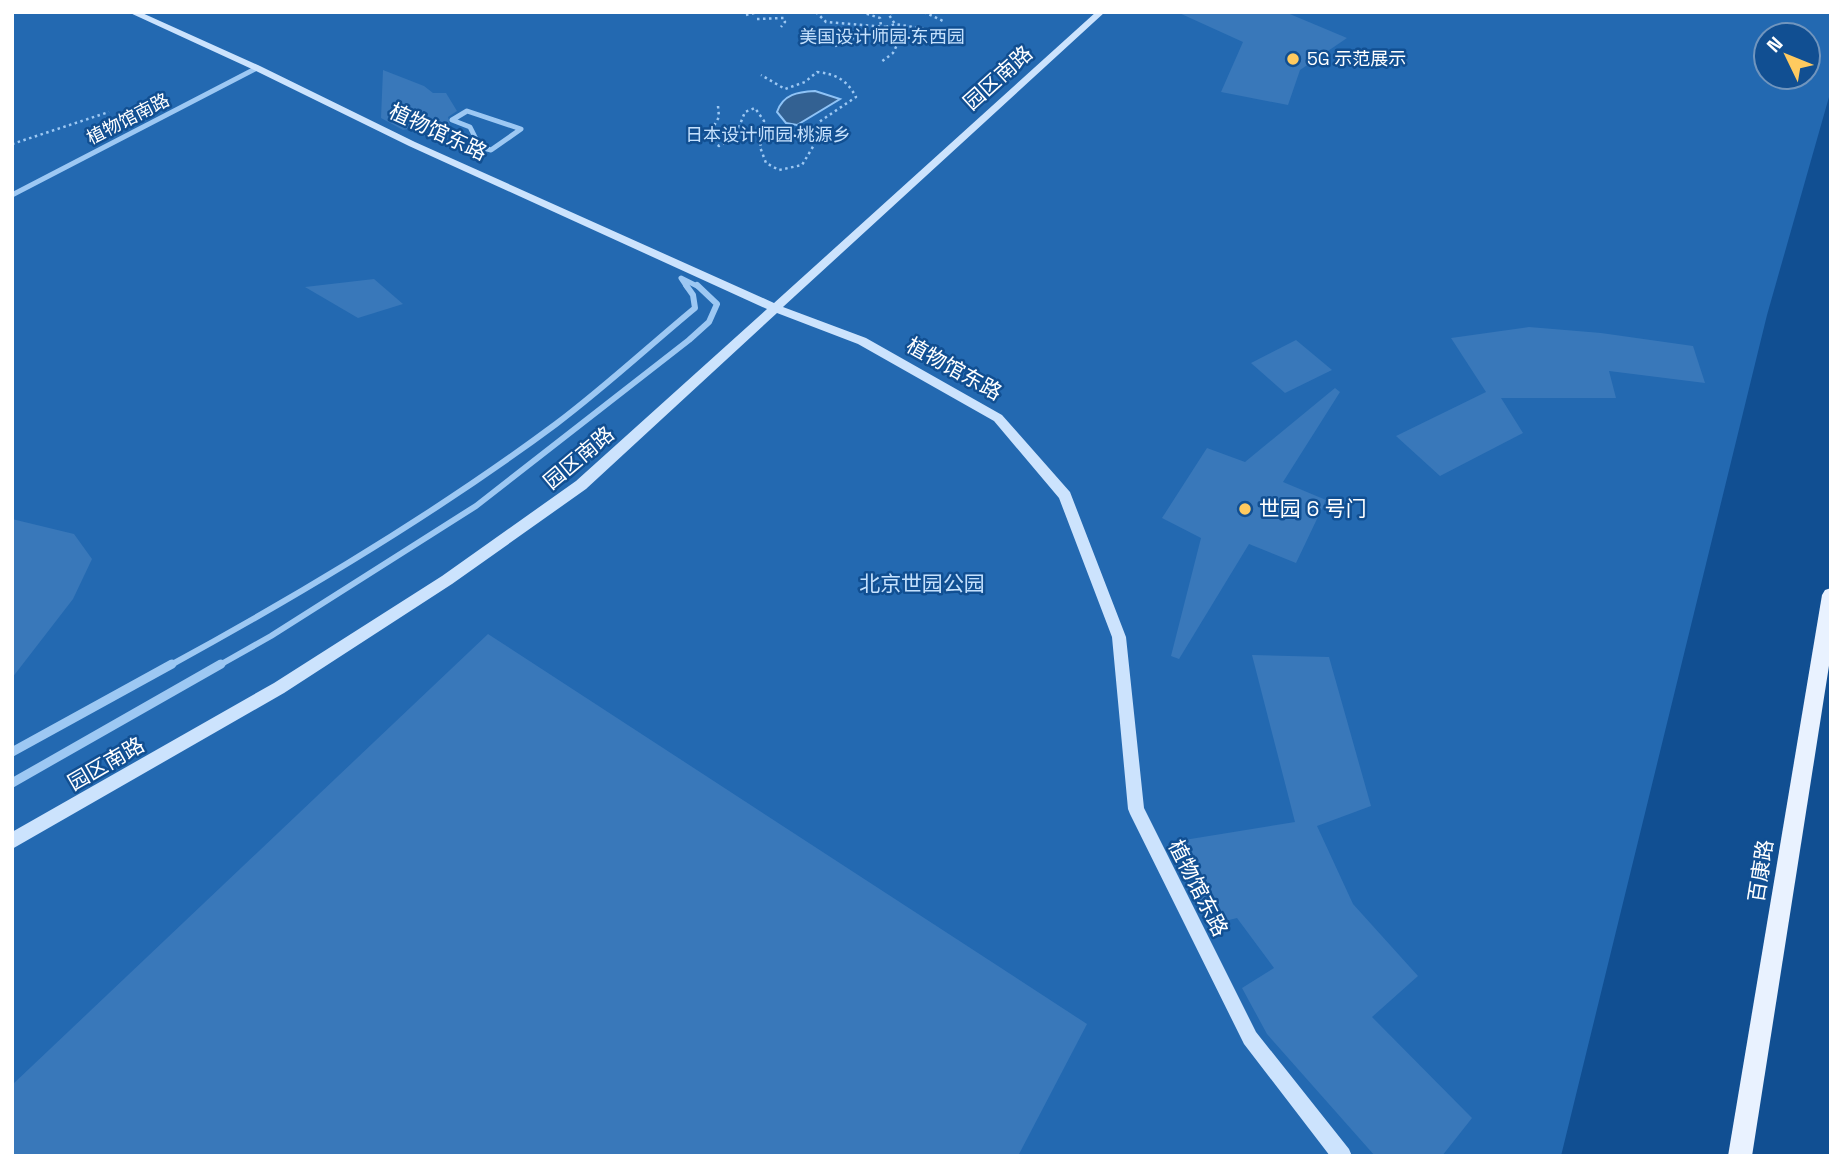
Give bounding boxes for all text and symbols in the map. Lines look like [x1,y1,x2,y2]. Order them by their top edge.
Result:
north arrow [1752,21,1822,91]
park label: 美国设计师园·东西园 [799,25,965,48]
text: N [1761,32,1788,58]
street label: 园区南路 [957,39,1038,116]
place label: 5G 示范展示 [1307,47,1406,70]
marker: 5G 示范展示 [1285,51,1301,67]
street label: 植物馆南路 [82,88,173,149]
street label: 植物馆东路 [385,97,491,166]
park label: 日本设计师园·桃源乡 [685,123,851,146]
street label: 植物馆东路 [902,331,1007,406]
street label: 园区南路 [538,420,620,495]
place label: 世园 6 号门 [1259,495,1367,522]
marker: 世园 6 号门 [1237,501,1253,517]
park label: 北京世园公园 [859,570,985,597]
street label: 园区南路 [63,731,149,796]
street label: 植物馆东路 [1163,835,1234,941]
street label: 百康路 [1742,838,1779,904]

